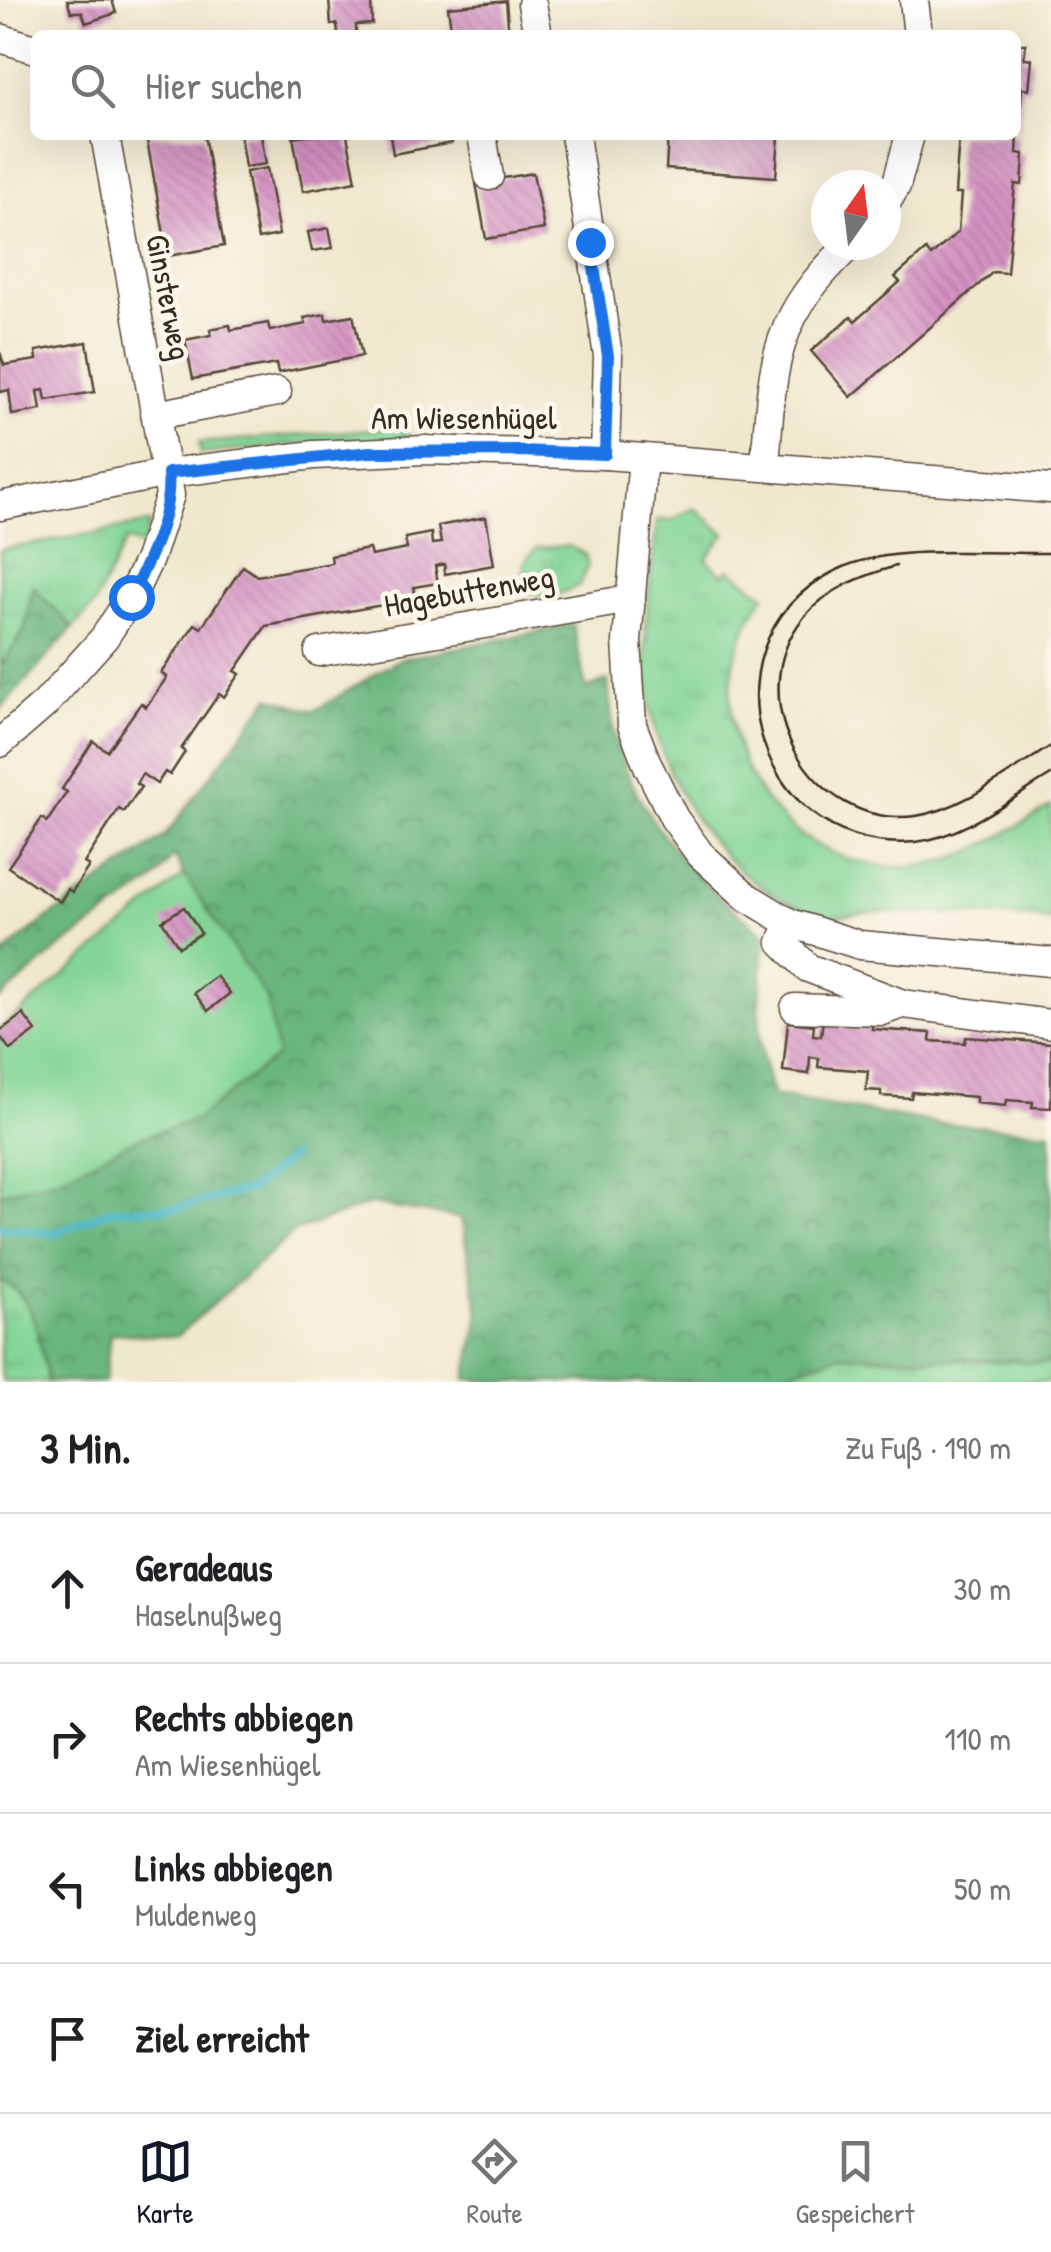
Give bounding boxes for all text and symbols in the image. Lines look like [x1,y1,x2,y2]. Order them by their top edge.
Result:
search box [30,30,1021,140]
icon: search [65,58,120,113]
text: Hier suchen [145,59,303,111]
north arrow [811,170,901,260]
route end [568,220,614,266]
street label: Ginsterweg [136,230,203,363]
street label: Am Wiesenhügel [371,396,557,439]
street label: Hagebuttenweg [381,554,557,627]
route start [109,575,155,621]
text: 3 Min. [40,1419,131,1476]
text: Zu Fuß · 190 m [845,1426,1011,1469]
text: Geradeaus [135,1541,273,1593]
icon: ahead [40,1561,95,1616]
text: 30 m [953,1567,1011,1610]
text: Haselnußweg [135,1593,282,1636]
text: Rechts abbiegen [135,1691,354,1743]
icon: right [40,1711,95,1766]
text: 110 m [944,1717,1011,1760]
text: Am Wiesenhügel [135,1743,321,1786]
text: Links abbiegen [135,1841,333,1893]
icon: left [40,1861,95,1916]
text: 50 m [954,1867,1011,1910]
text: Muldenweg [135,1893,257,1936]
icon: arrive [40,2011,95,2066]
text: Ziel erreicht [135,2012,309,2064]
tab: Karte [136,2134,194,2232]
tab: Route [467,2134,523,2232]
tab: Gespeichert [796,2134,915,2232]

